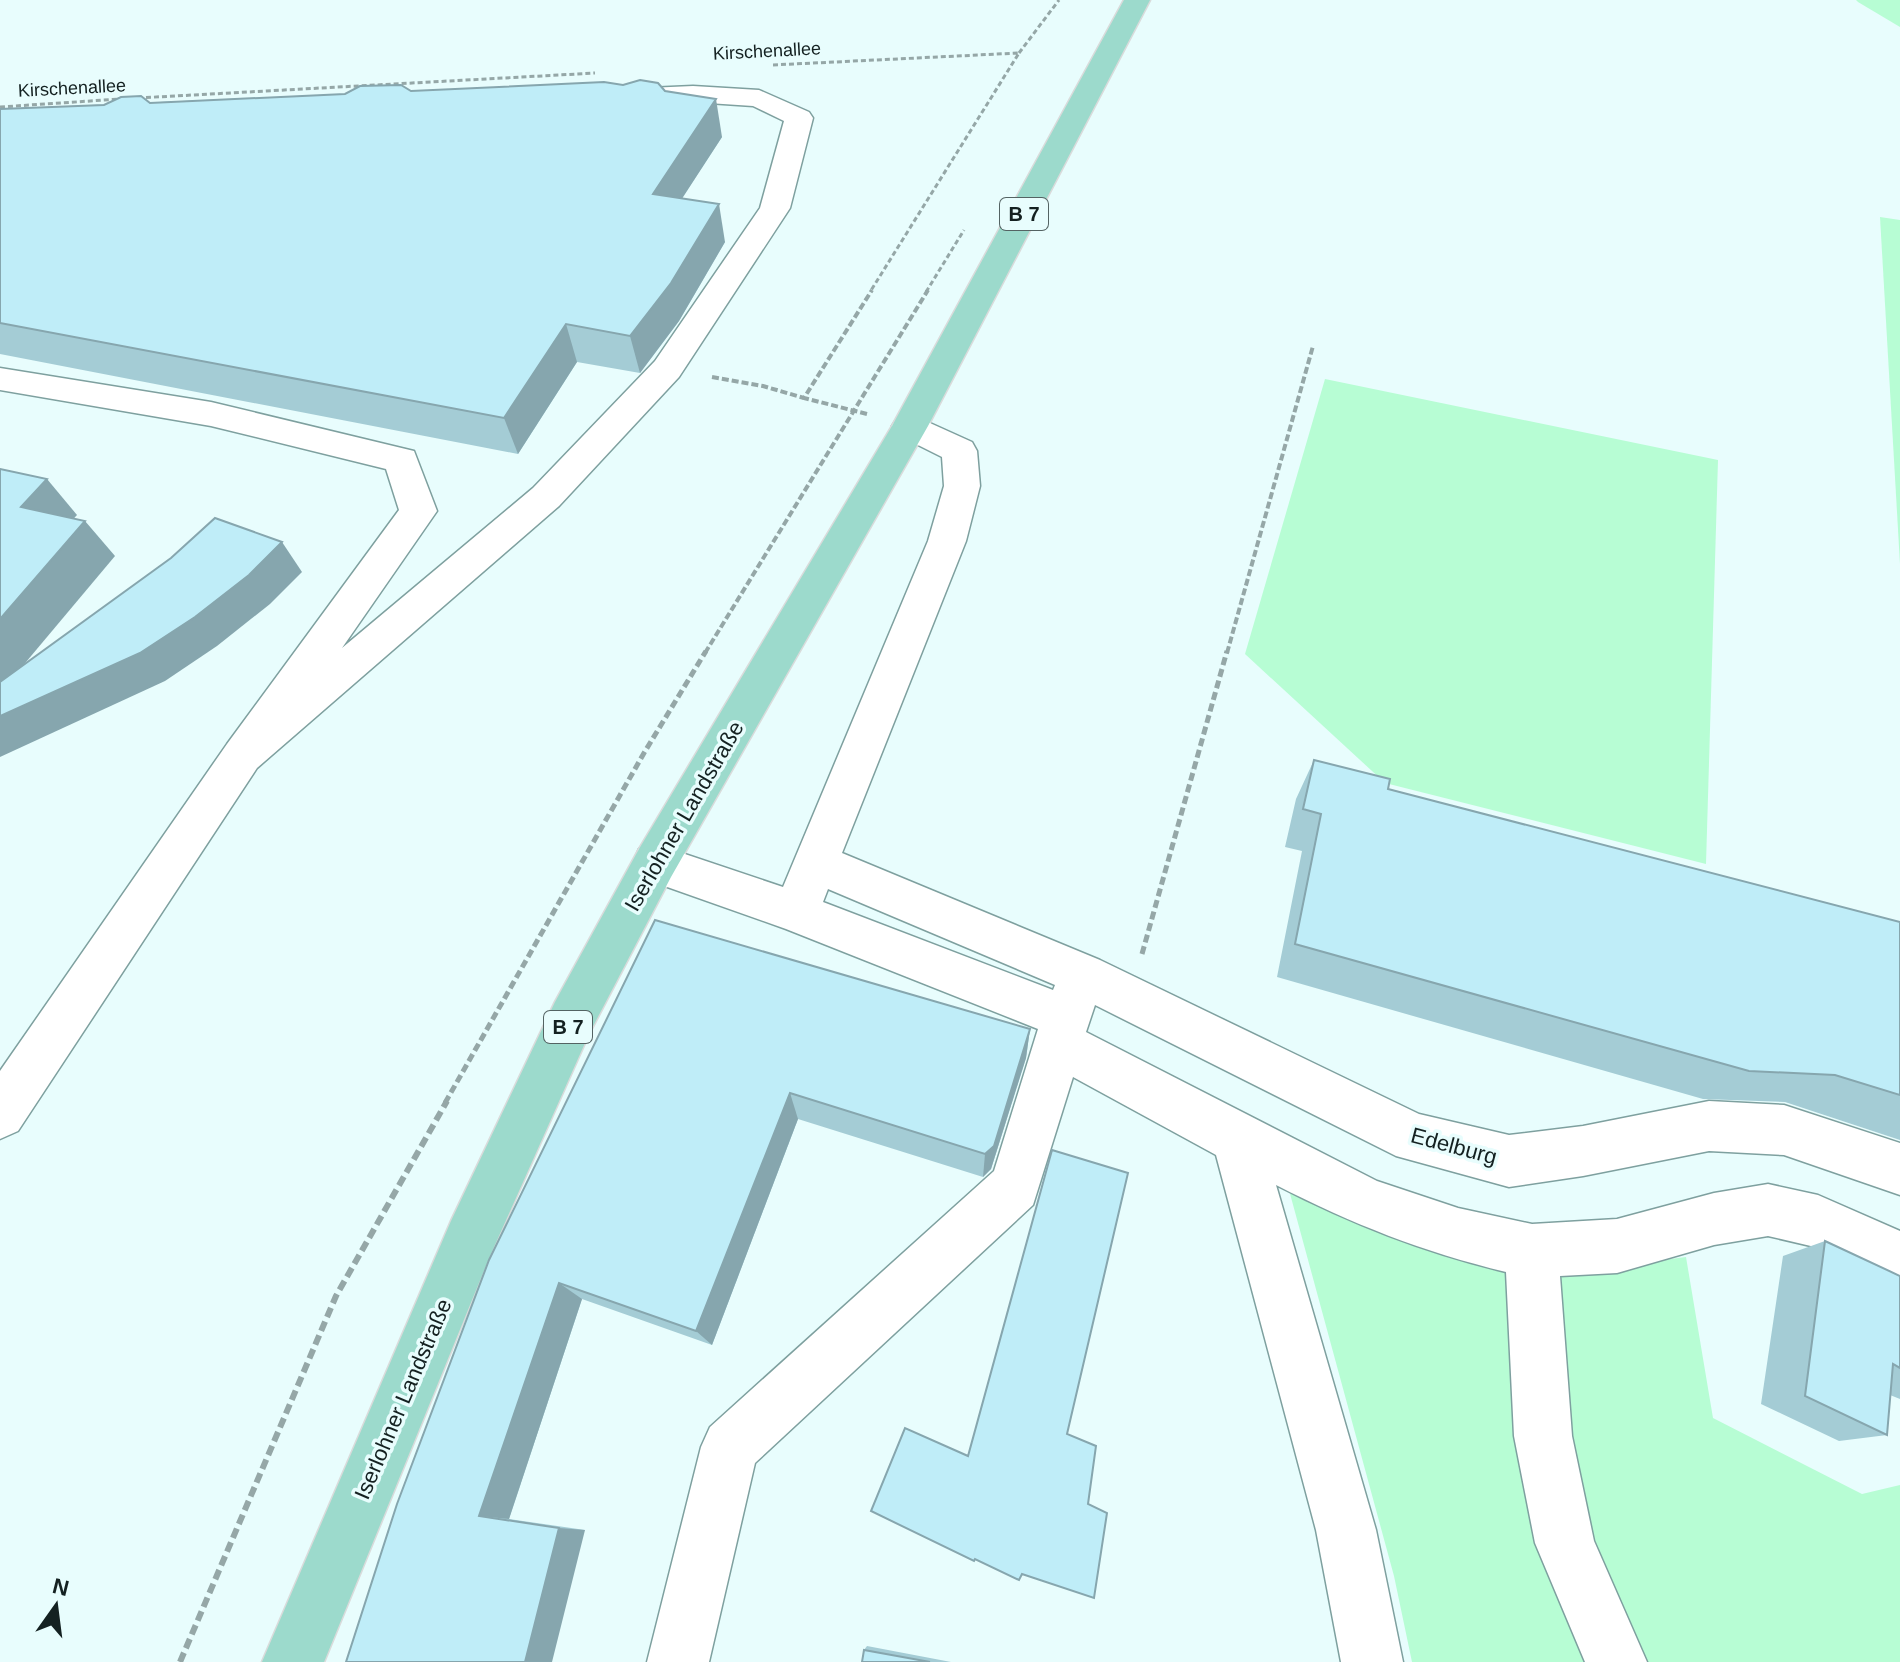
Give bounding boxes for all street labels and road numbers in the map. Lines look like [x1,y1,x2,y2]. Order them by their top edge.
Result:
street label: Kirschenallee [713,38,821,64]
street label: Kirschenallee [18,75,126,101]
road number: B 7 [1000,198,1048,230]
street label: Iserlohner Landstraße [619,717,749,915]
road number: B 7 [544,1011,592,1043]
street label: Edelburg [1408,1123,1500,1169]
street label: Iserlohner Landstraße [349,1295,457,1503]

